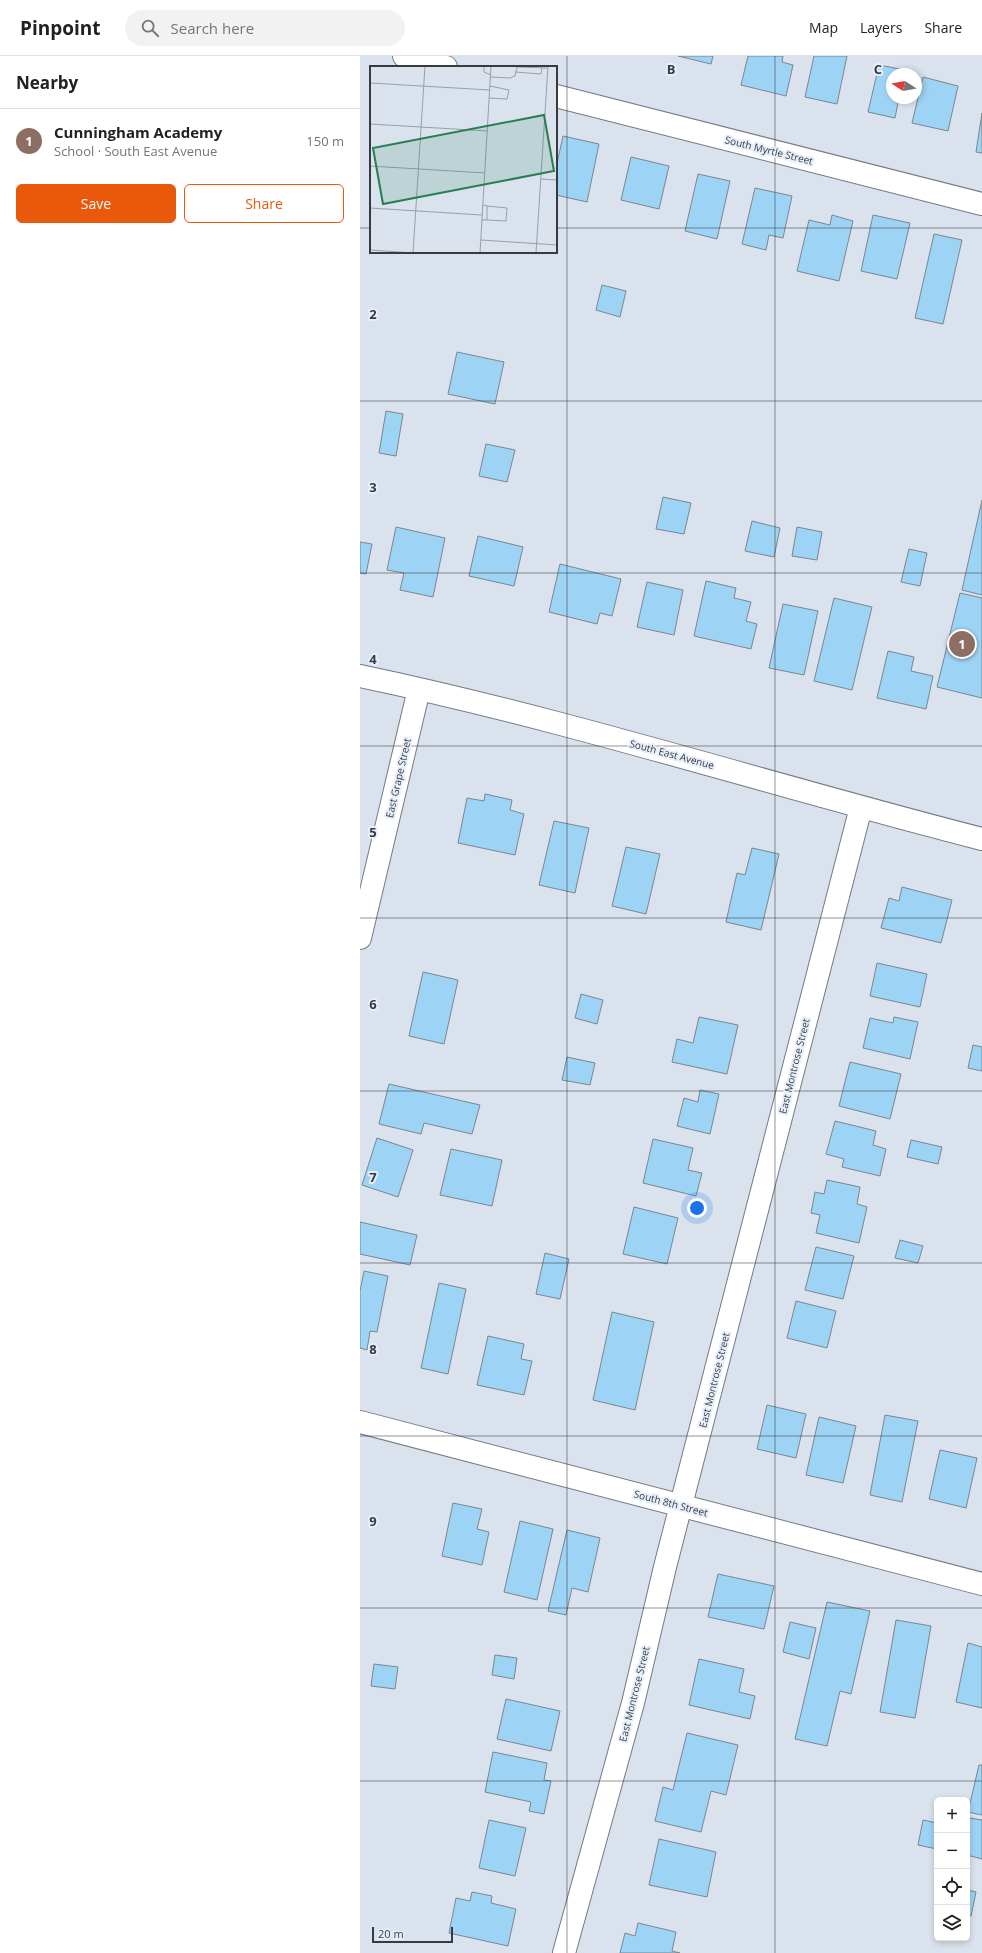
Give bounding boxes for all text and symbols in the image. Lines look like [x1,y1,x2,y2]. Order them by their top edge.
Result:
search box [125,10,405,46]
text: Pinpoint [20,15,101,41]
icon: search [139,17,161,39]
text: Search here [171,18,254,38]
text: Map [809,18,838,37]
text: Layers [860,18,902,37]
text: Share [924,18,962,37]
text: B [667,60,676,78]
text: C [874,60,882,78]
inset map [370,66,557,253]
north arrow [886,68,922,104]
text: Nearby [16,71,78,94]
text: Cunningham Academy [54,122,222,142]
text: 1 [25,132,33,150]
text: 150 m [306,132,344,150]
street label: South Myrtle Street [724,132,815,168]
text: School · South East Avenue [54,142,217,160]
button: Save [16,184,176,223]
button: Share [184,184,344,223]
text: 2 [369,305,377,323]
text: 3 [369,478,377,496]
pin: 1 [949,629,975,659]
text: 4 [369,650,377,668]
street label: East Grape Street [382,736,414,819]
street label: South East Avenue [628,736,716,772]
text: 5 [369,823,377,841]
text: 6 [369,995,377,1013]
street label: East Montrose Street [775,1016,813,1115]
text: 7 [369,1168,377,1186]
your location [687,1198,707,1218]
street label: East Montrose Street [695,1330,733,1429]
text: 8 [369,1340,377,1358]
street label: South 8th Street [633,1486,710,1520]
text: 9 [369,1512,377,1530]
street label: East Montrose Street [615,1644,653,1743]
map controls [934,1797,970,1941]
button: + [934,1797,970,1833]
button: − [934,1833,970,1869]
button: locate [934,1869,970,1905]
button: layers [934,1905,970,1941]
scale bar [372,1925,453,1944]
text: 20 m [378,1926,404,1941]

